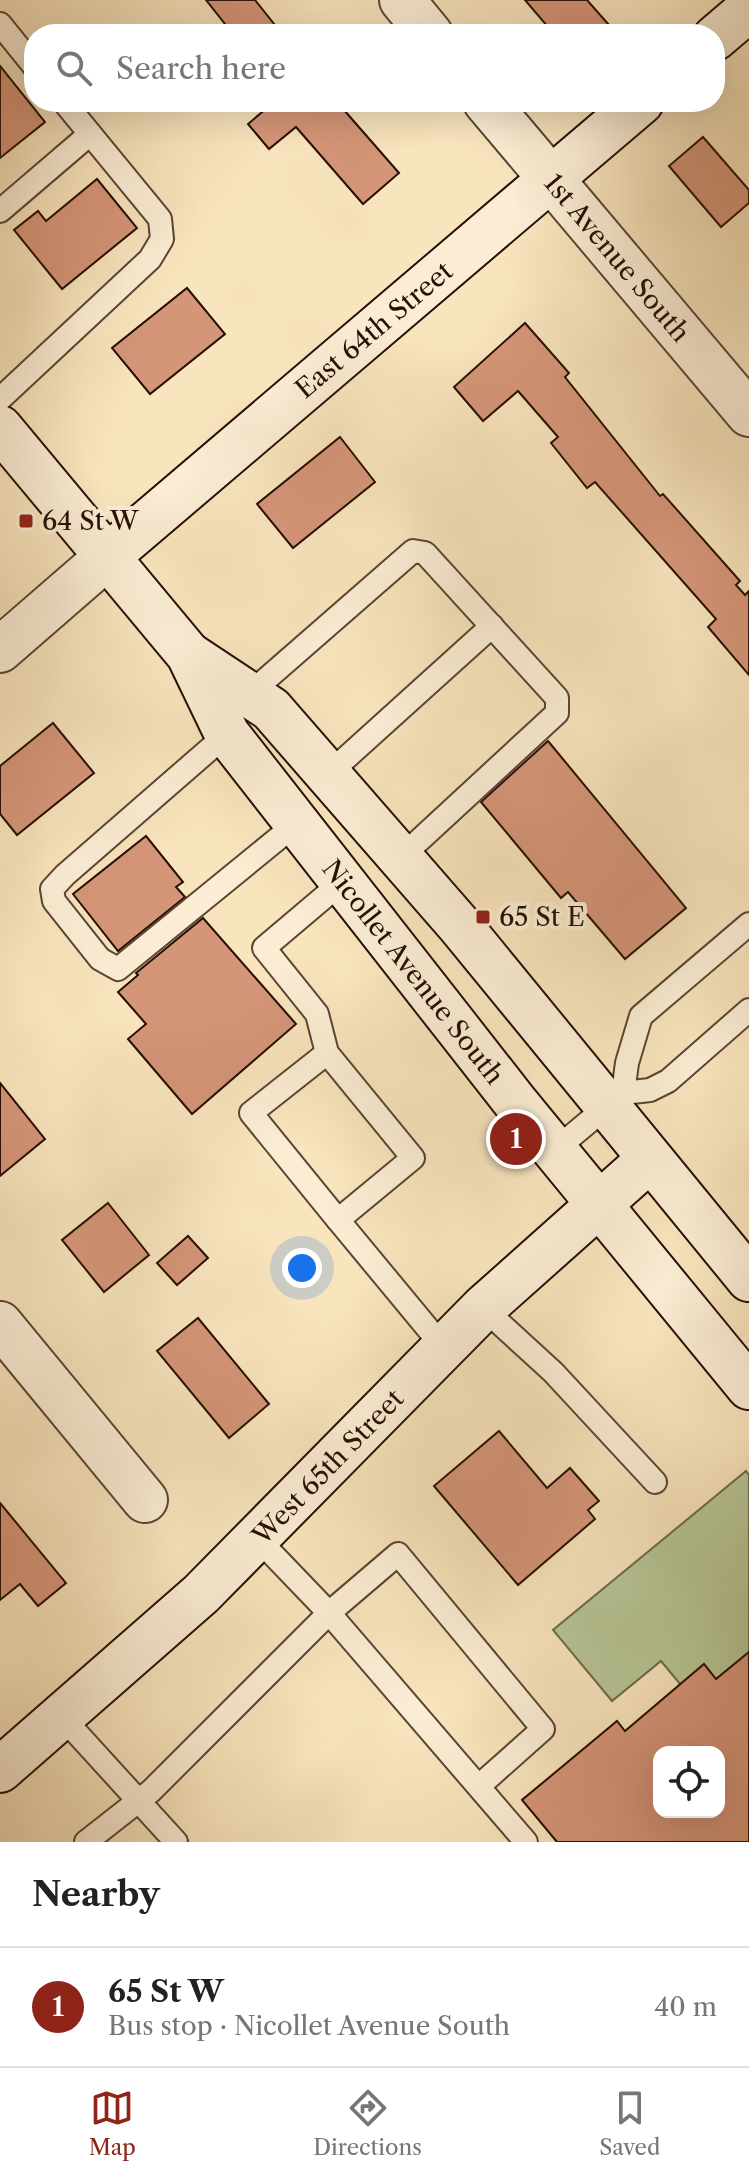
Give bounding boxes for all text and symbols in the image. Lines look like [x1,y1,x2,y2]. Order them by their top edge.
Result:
search box [24,24,725,112]
icon: search [52,46,96,90]
text: Search here [116,50,286,87]
street label: 1st Avenue South [537,167,697,349]
street label: East 64th Street [289,254,460,405]
place label: 64 St W [42,505,140,537]
marker: 64 St W [17,512,35,530]
street label: Nicollet Avenue South [315,853,511,1091]
place label: 65 St E [499,901,585,933]
marker: 65 St E [474,908,492,926]
pin: 1 [490,1109,542,1169]
your location [282,1248,322,1288]
street label: West 65th Street [245,1382,411,1552]
map controls [653,1746,725,1818]
button: locate [653,1746,725,1818]
text: Nearby [32,1873,160,1915]
text: 65 St W [108,1973,224,2010]
text: 1 [52,1991,64,2023]
text: 40 m [654,1991,717,2023]
text: Bus stop · Nicollet Avenue South [108,2010,510,2042]
tab: Map [89,2086,136,2161]
tab: Directions [313,2086,422,2161]
tab: Saved [599,2086,660,2161]

